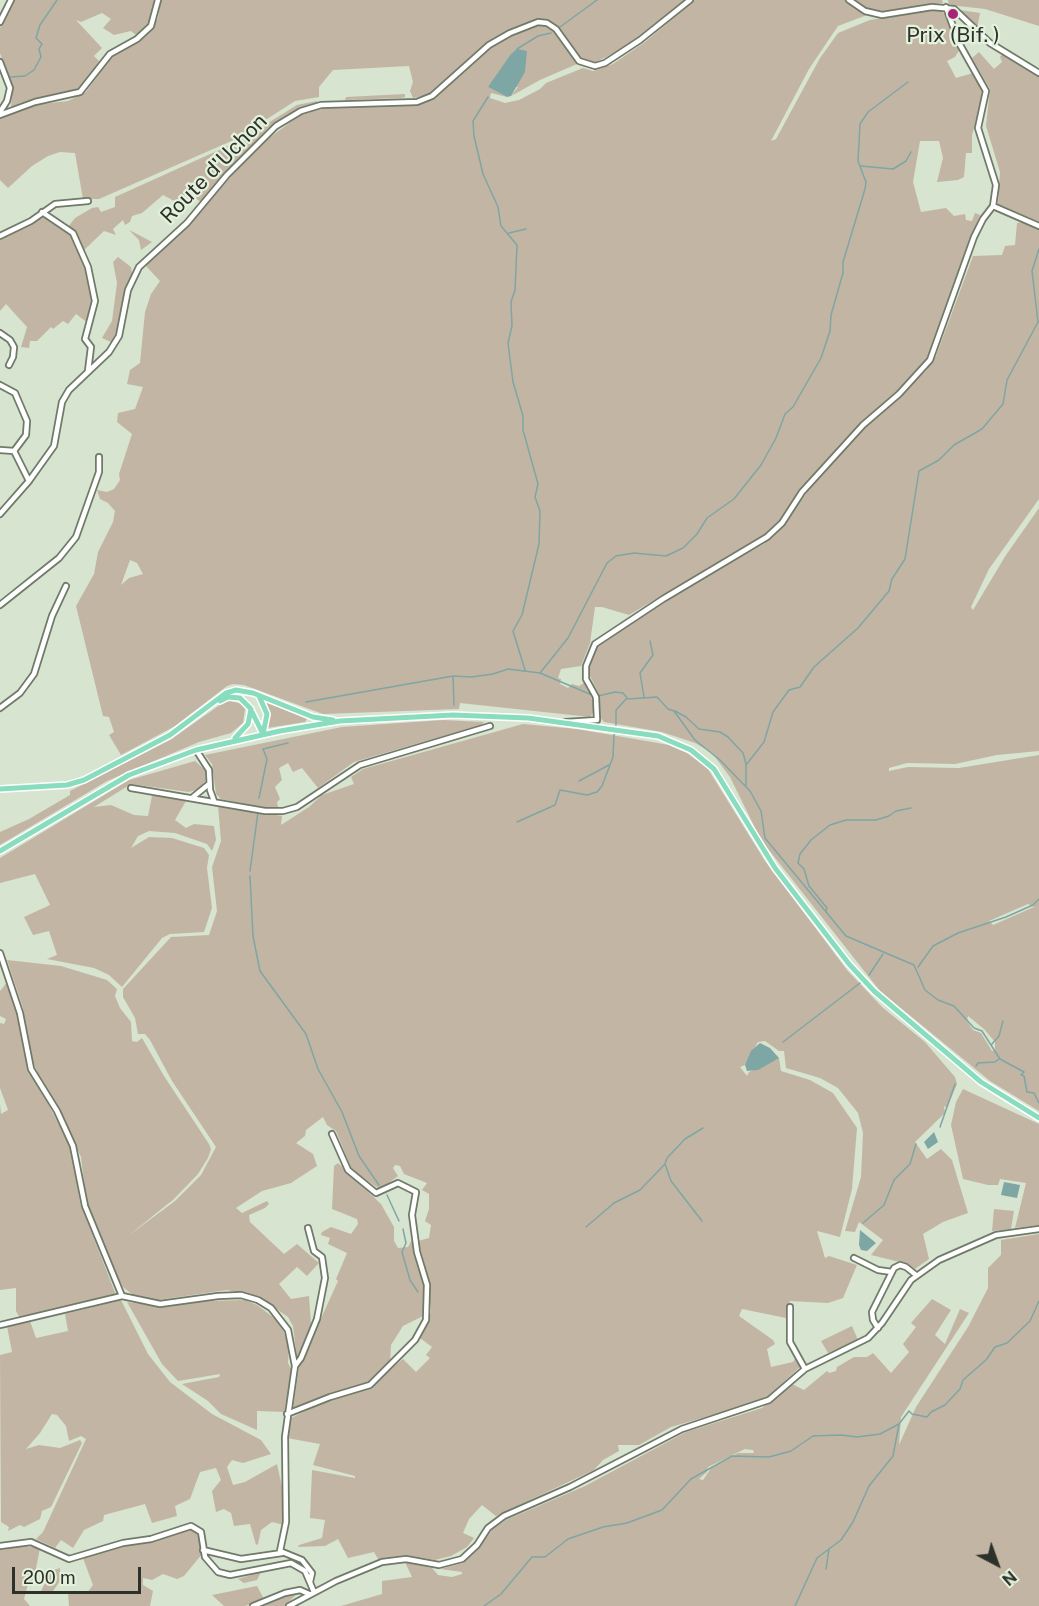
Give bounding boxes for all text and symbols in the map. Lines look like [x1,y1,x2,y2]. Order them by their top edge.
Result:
marker: Prix (Bif. ) [946,7,960,21]
place label: Prix (Bif. ) [906,23,1000,49]
street label: Route d'Uchon [155,109,273,229]
north arrow [967,1534,1027,1594]
scale bar [15,1555,144,1593]
text: 200 m [23,1567,76,1588]
text: N [998,1567,1020,1589]

